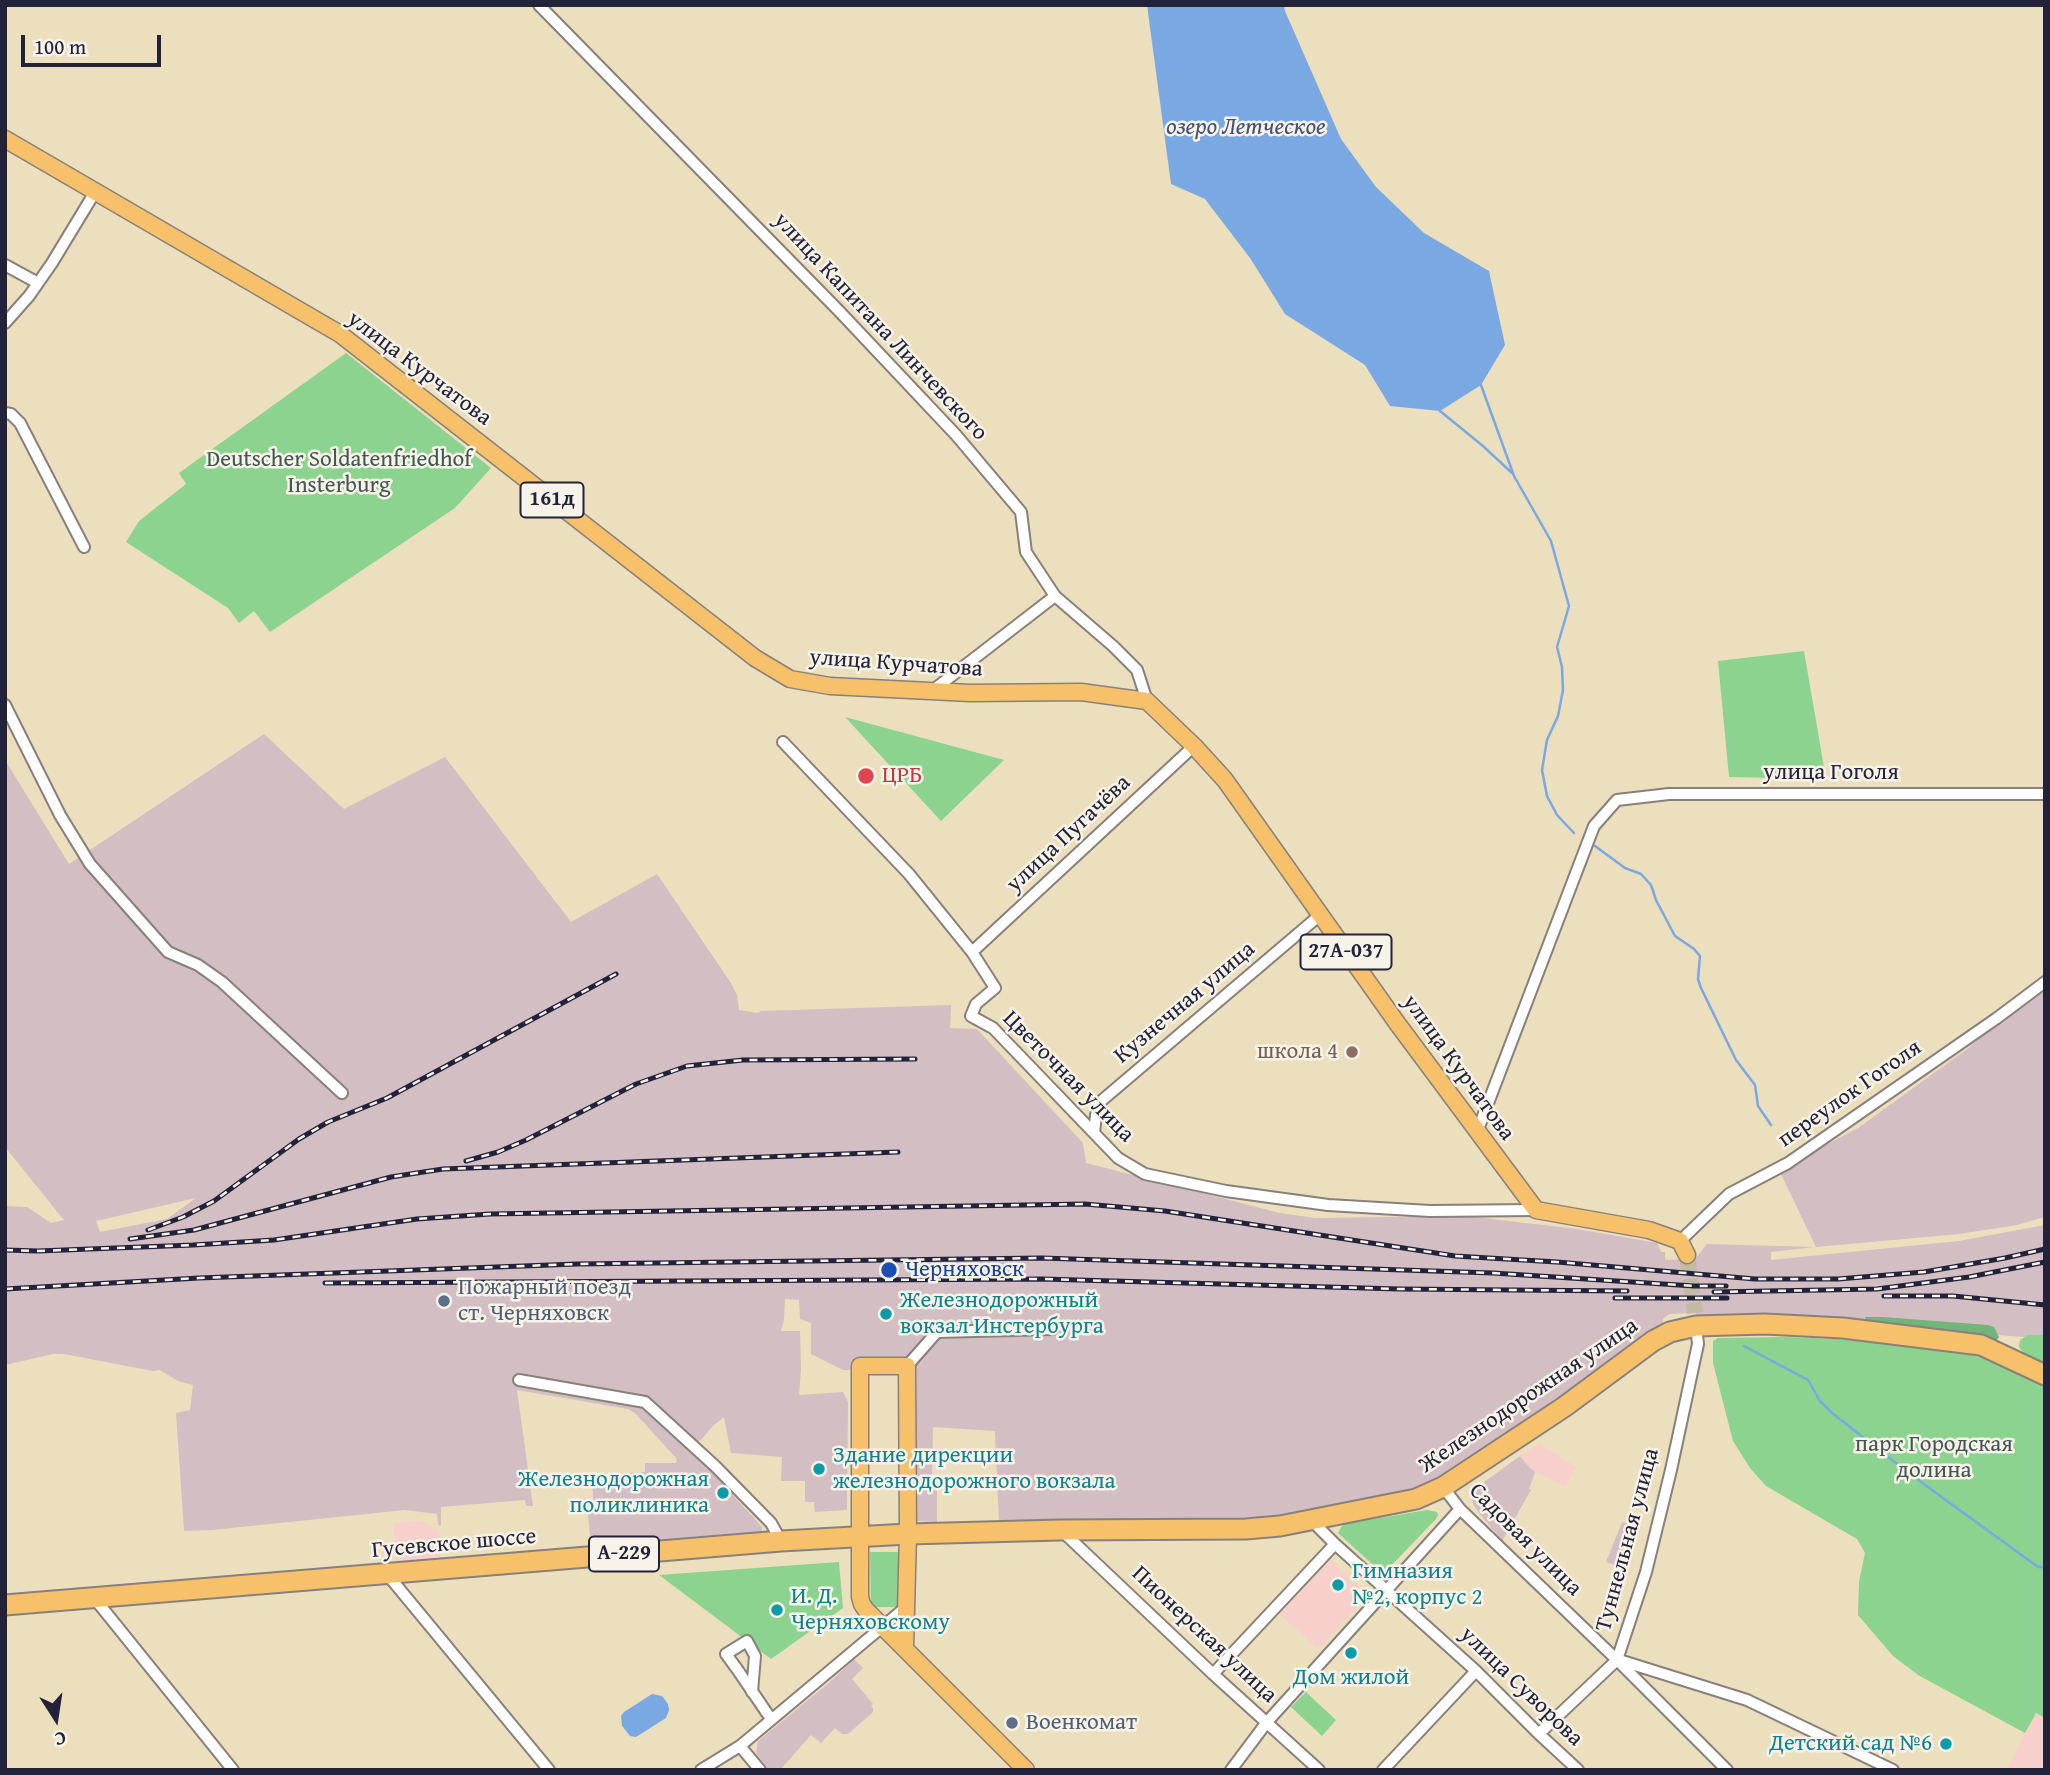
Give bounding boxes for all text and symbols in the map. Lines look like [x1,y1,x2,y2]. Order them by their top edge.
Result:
scale bar [24,21,164,65]
text: 100 m [34,31,86,62]
water label: озеро Летческое [1166,114,1326,142]
street label: улица Капитана Линчевского [767,207,993,447]
street label: улица Курчатова [341,306,497,432]
park label: Deutscher Soldatenfriedhof Insterburg [206,446,472,500]
road number: 161д [520,482,584,518]
street label: улица Курчатова [808,644,984,684]
street label: улица Гоголя [1763,759,1899,787]
place label: ЦРБ [882,762,922,790]
marker: ЦРБ [856,766,876,786]
street label: улица Пугачёва [1001,769,1137,899]
road number: 27А-037 [1300,934,1392,970]
street label: Кузнечная улица [1109,936,1261,1070]
street label: улица Курчатова [1396,990,1520,1146]
street label: Цветочная улица [996,1005,1140,1149]
street label: переулок Гоголя [1773,1034,1927,1154]
place label: школа 4 [1257,1038,1338,1066]
marker: школа 4 [1344,1044,1360,1060]
place label: Черняховск [905,1256,1024,1284]
marker: Черняховск [879,1260,899,1280]
place label: Пожарный поезд ст. Черняховск [458,1274,631,1328]
place label: Железнодорожный вокзал Инстербурга [900,1287,1104,1341]
marker: Пожарный поезд ст. Черняховск [436,1293,452,1309]
marker: Железнодорожный вокзал Инстербурга [878,1306,894,1322]
street label: Железнодорожная улица [1414,1312,1644,1480]
park label: парк Городская долина [1855,1431,2013,1485]
place label: Здание дирекции железнодорожного вокзала [833,1442,1116,1496]
street label: Туннельная улица [1590,1445,1666,1635]
marker: Здание дирекции железнодорожного вокзала [811,1461,827,1477]
place label: Железнодорожная поликлиника [518,1466,709,1520]
street label: Садовая улица [1463,1478,1587,1602]
marker: Железнодорожная поликлиника [715,1485,731,1501]
street label: Гусевское шоссе [370,1523,538,1565]
road number: А-229 [589,1536,659,1572]
place label: Гимназия №2, корпус 2 [1352,1558,1483,1612]
street label: Пионерская улица [1126,1561,1282,1709]
marker: Гимназия №2, корпус 2 [1330,1577,1346,1593]
place label: И. Д. Черняховскому [791,1583,950,1637]
marker: И. Д. Черняховскому [769,1602,785,1618]
street label: улица Суворова [1454,1621,1588,1753]
marker: Дом жилой [1343,1645,1359,1661]
place label: Дом жилой [1293,1664,1409,1692]
north arrow [21,1684,91,1754]
place label: Военкомат [1026,1709,1137,1737]
marker: Военкомат [1004,1715,1020,1731]
text: С [52,1725,69,1754]
place label: Детский сад №6 [1769,1730,1932,1758]
marker: Детский сад №6 [1938,1736,1954,1752]

